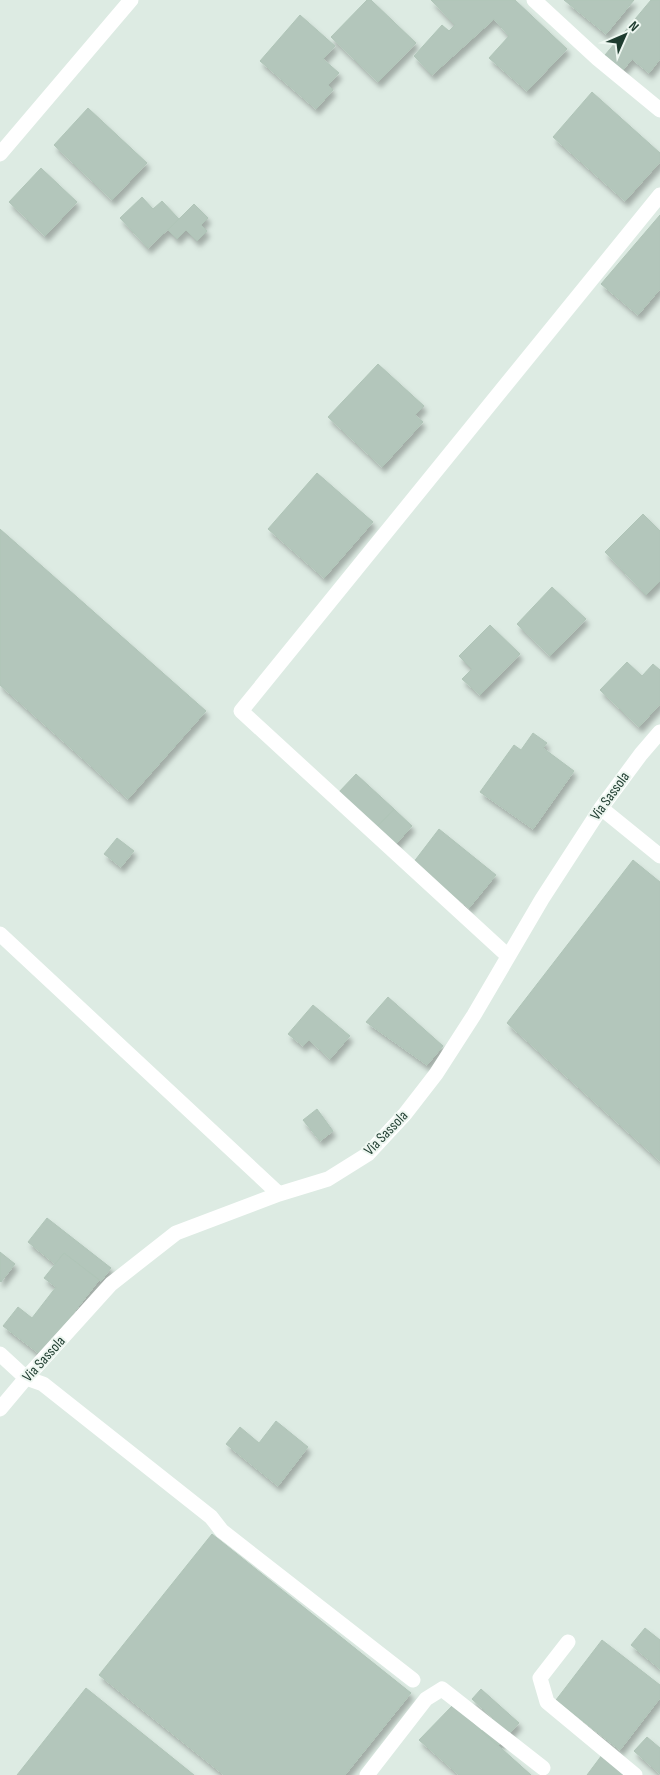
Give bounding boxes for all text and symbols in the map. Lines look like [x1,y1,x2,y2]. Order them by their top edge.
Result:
north arrow [600,10,650,60]
text: N [625,18,642,35]
street label: Via Sassola [586,768,634,824]
street label: Via Sassola [360,1106,412,1159]
street label: Via Sassola [18,1332,70,1386]

